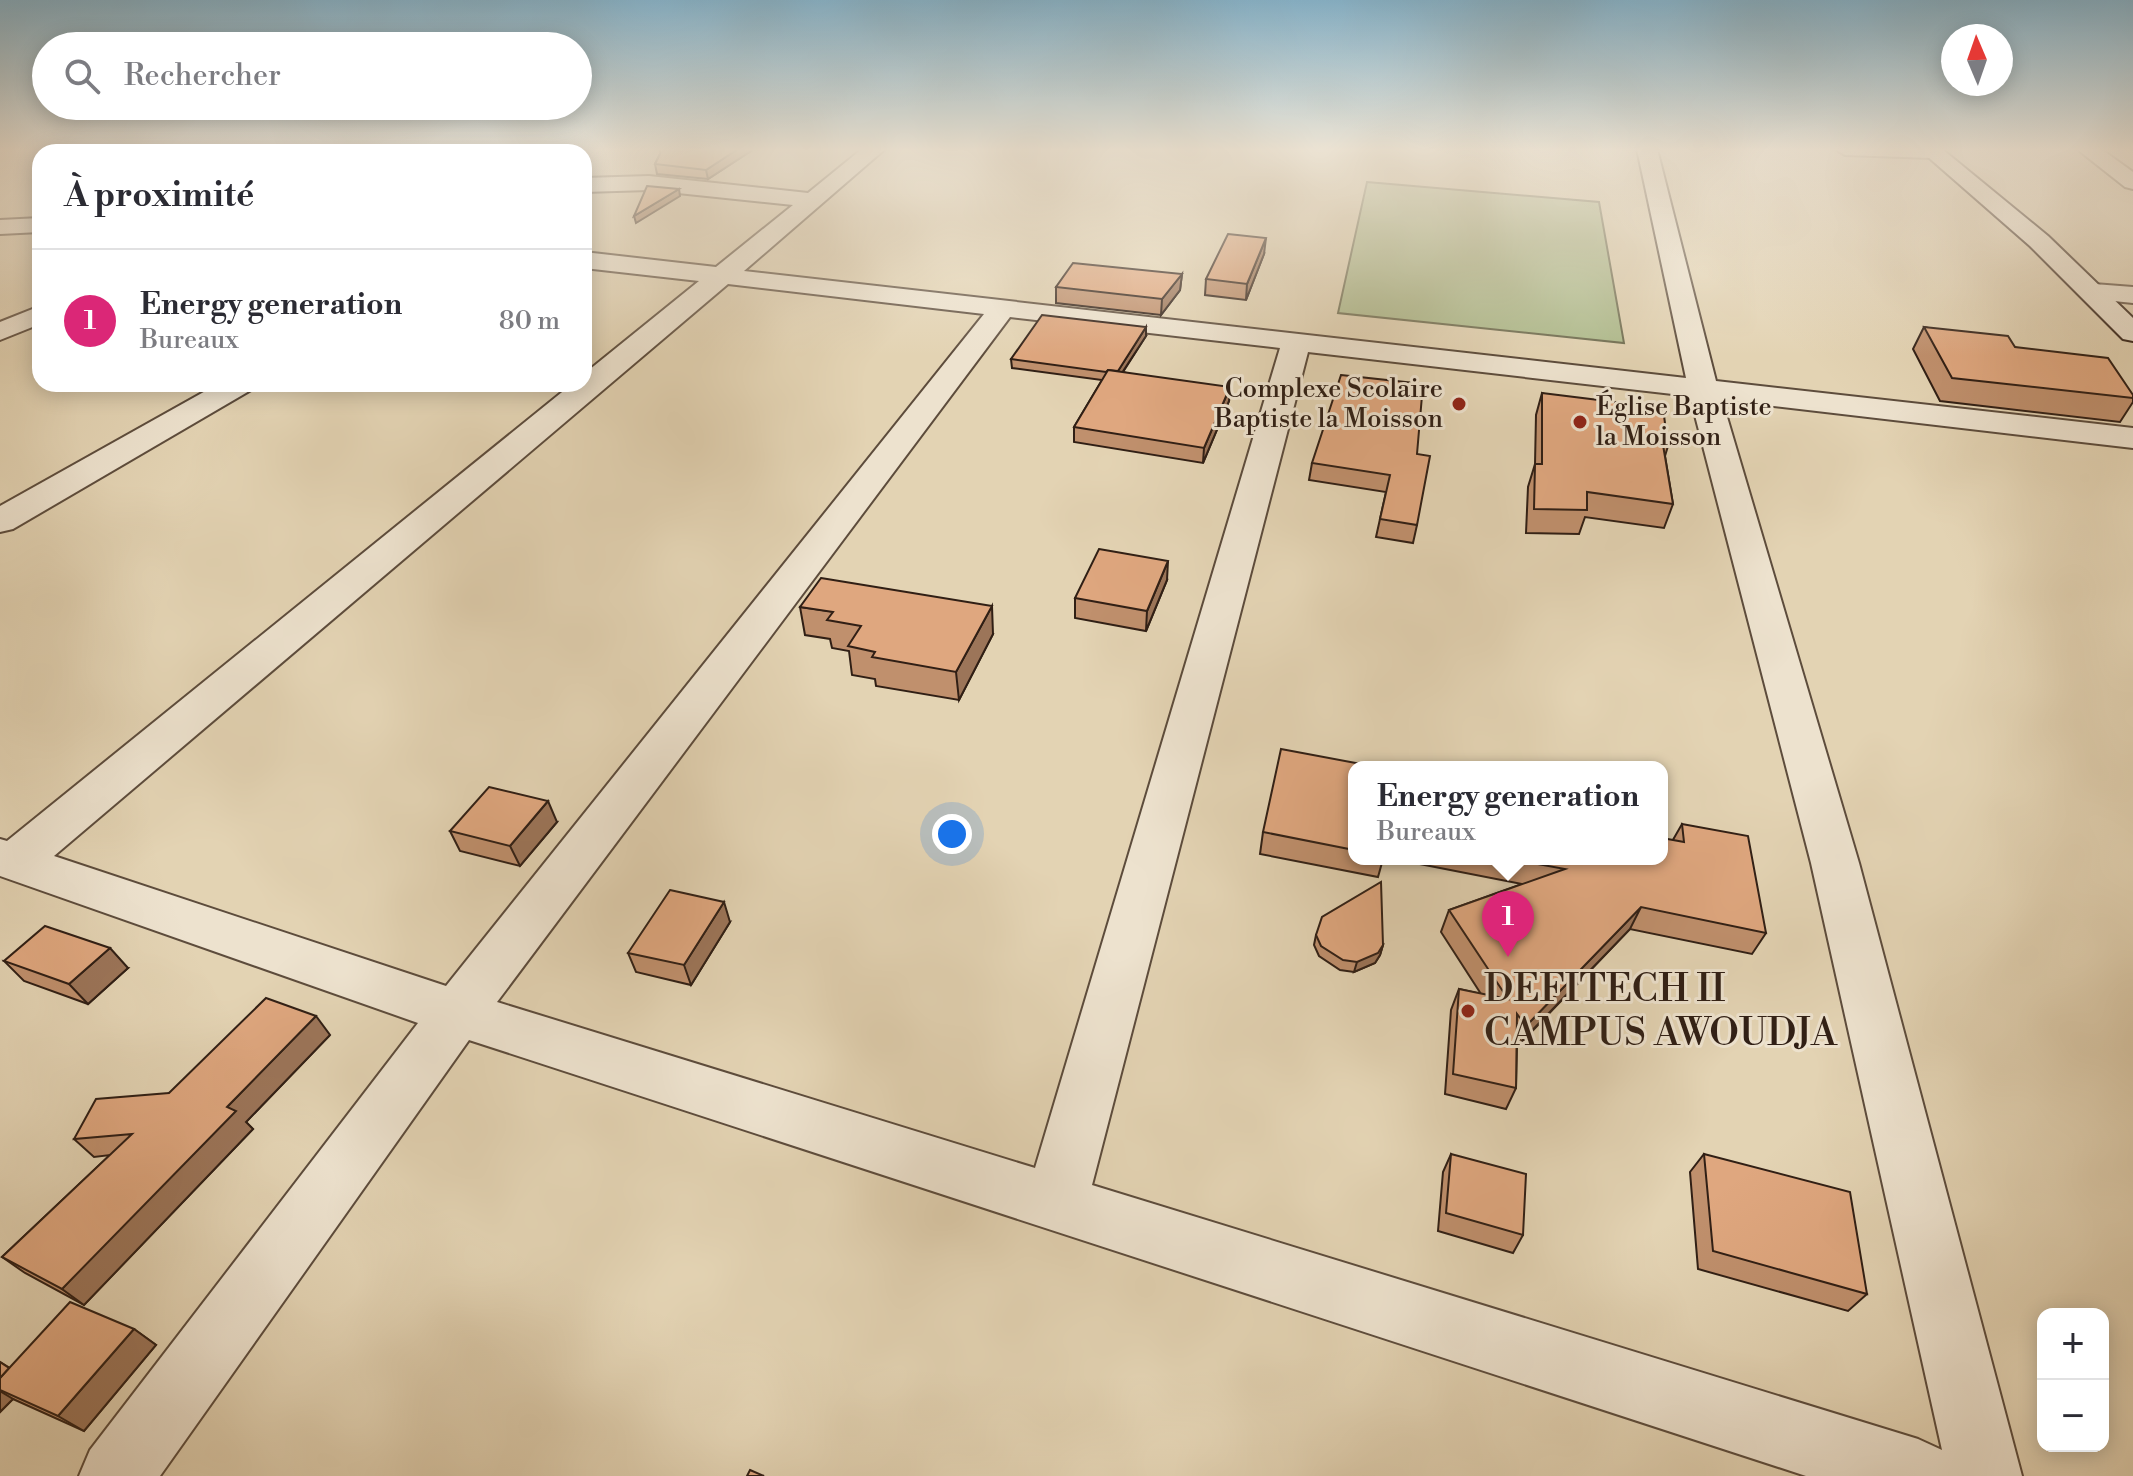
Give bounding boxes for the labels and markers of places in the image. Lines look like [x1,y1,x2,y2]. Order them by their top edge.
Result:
place label: Complexe Scolaire Baptiste la Moisson [1213,373,1443,435]
place label: Église Baptiste la Moisson [1596,389,1772,453]
marker: Complexe Scolaire Baptiste la Moisson [1450,395,1468,413]
marker: Église Baptiste la Moisson [1571,413,1589,431]
pin: 1 [1482,891,1534,957]
place label: DEFITECH II CAMPUS AWOUDJA [1484,966,1838,1057]
marker: DEFITECH II CAMPUS AWOUDJA [1459,1002,1477,1020]

